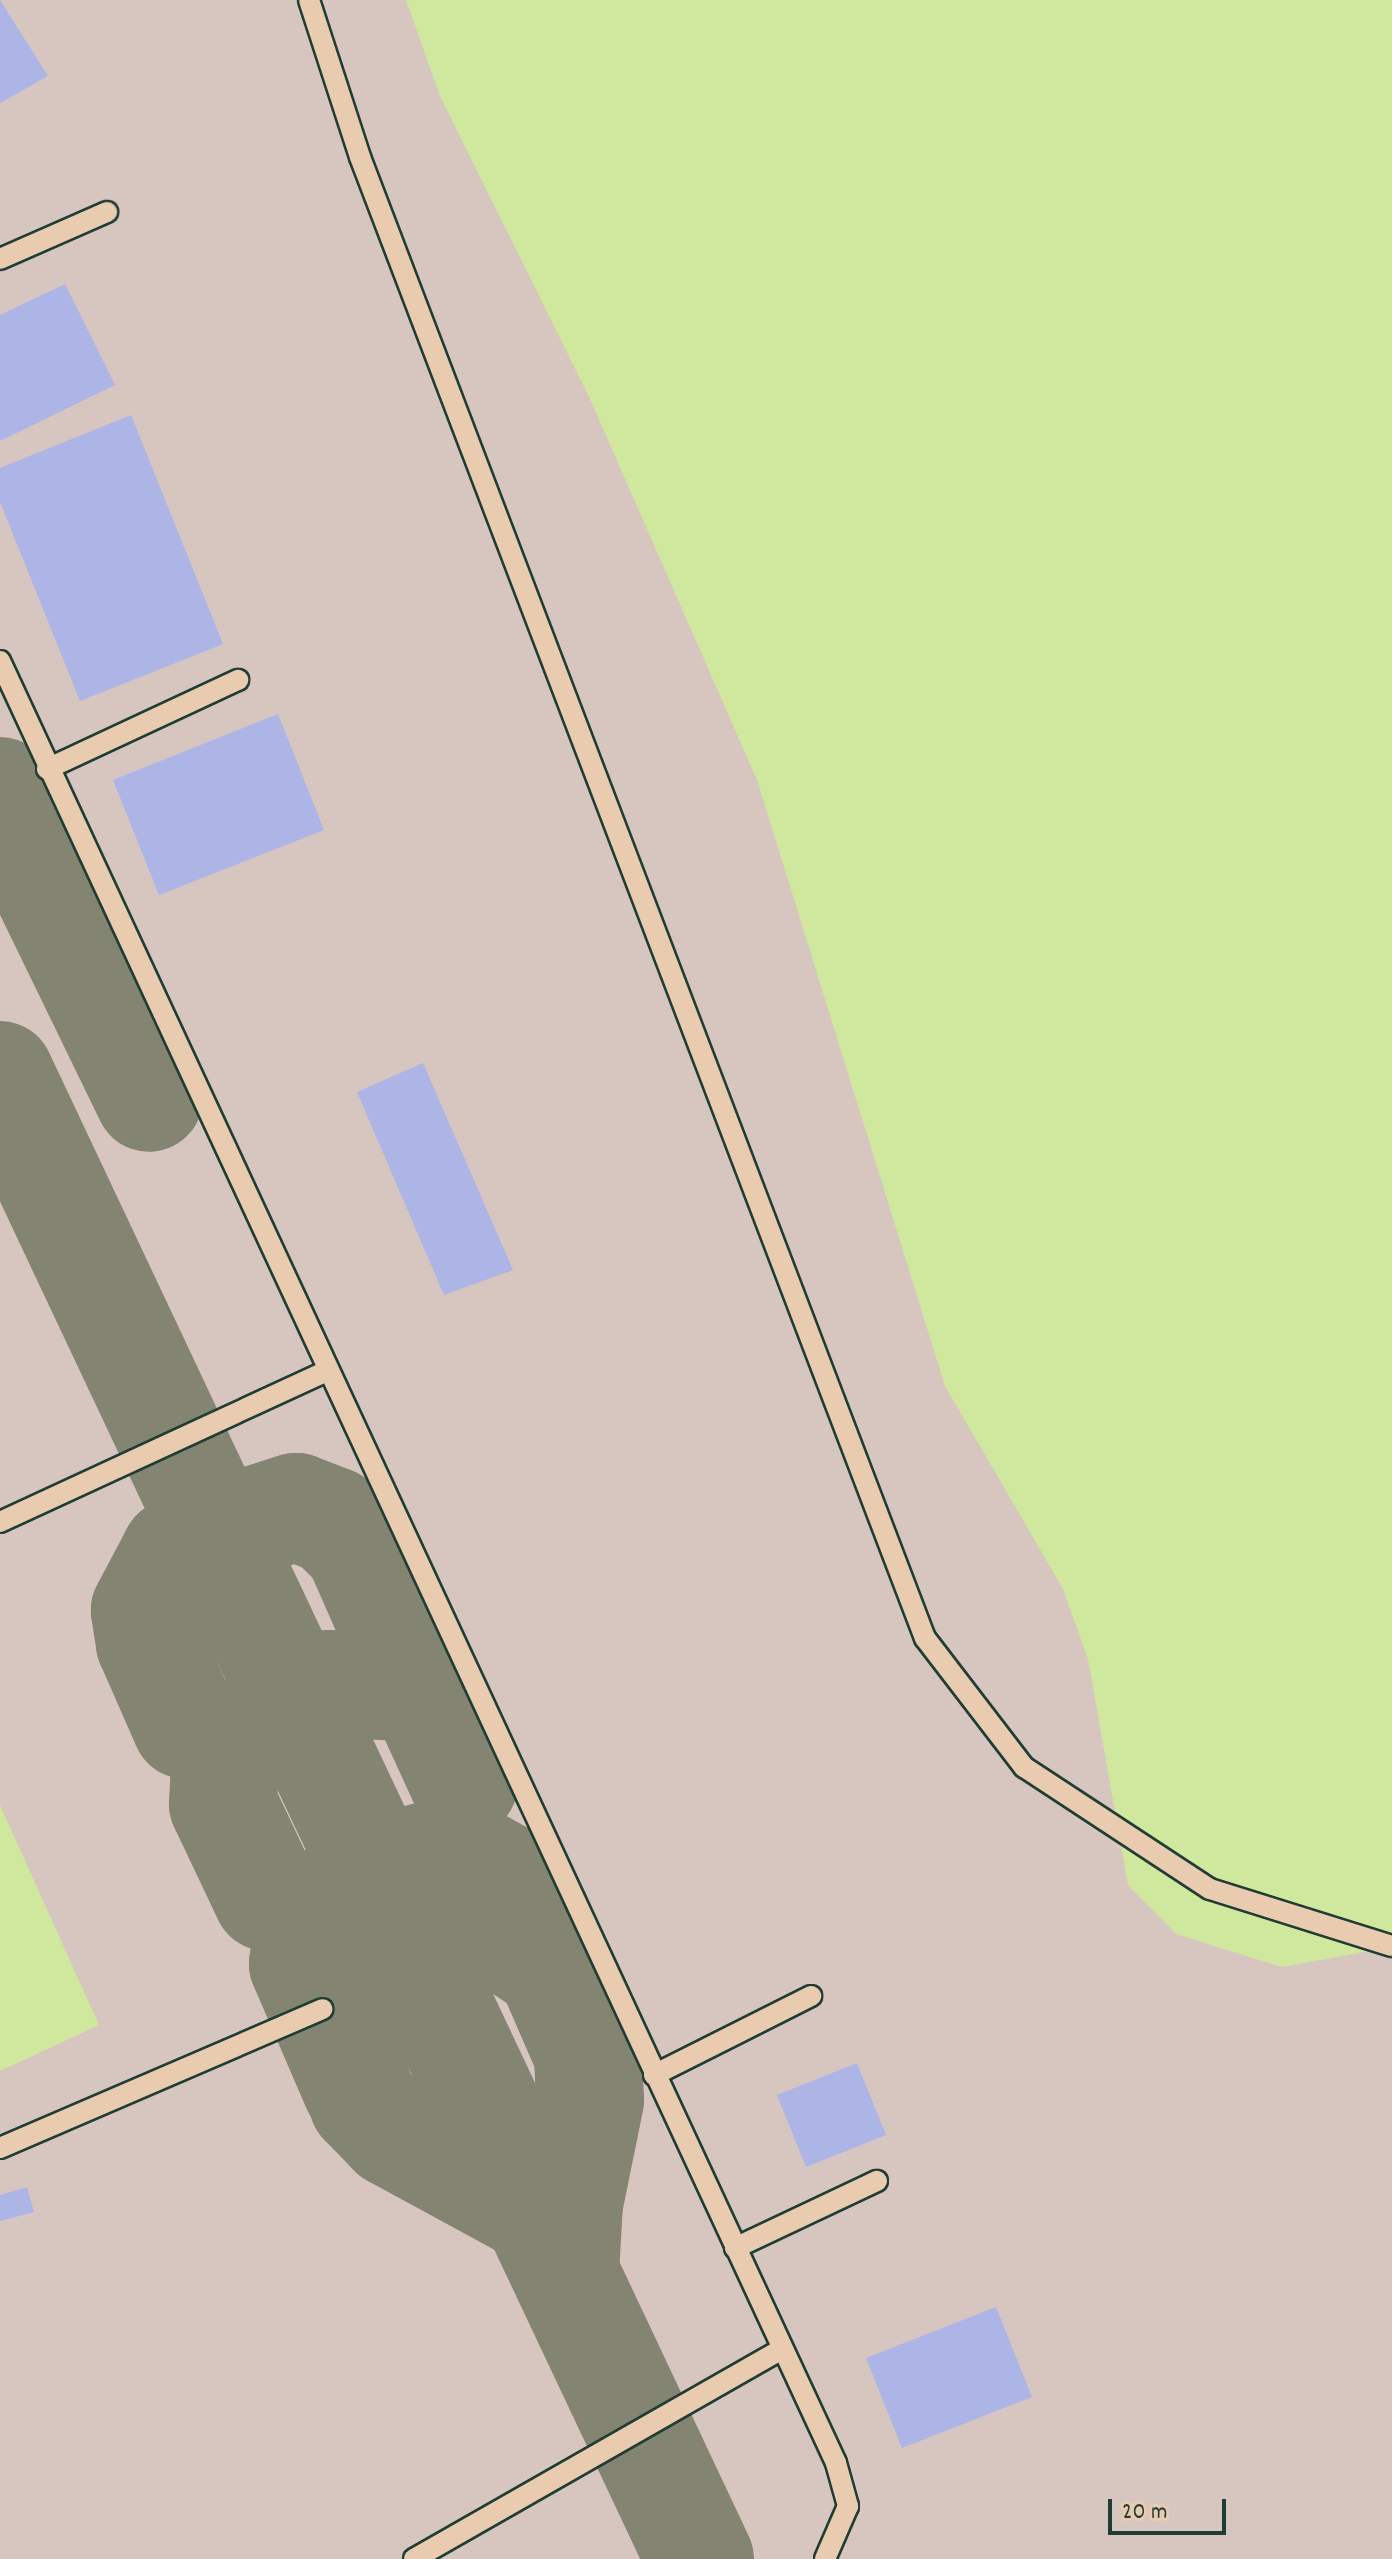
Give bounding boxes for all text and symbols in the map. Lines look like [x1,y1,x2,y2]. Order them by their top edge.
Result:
scale bar [1112,2483,1230,2533]
text: 20 m [1122,2496,1168,2530]

